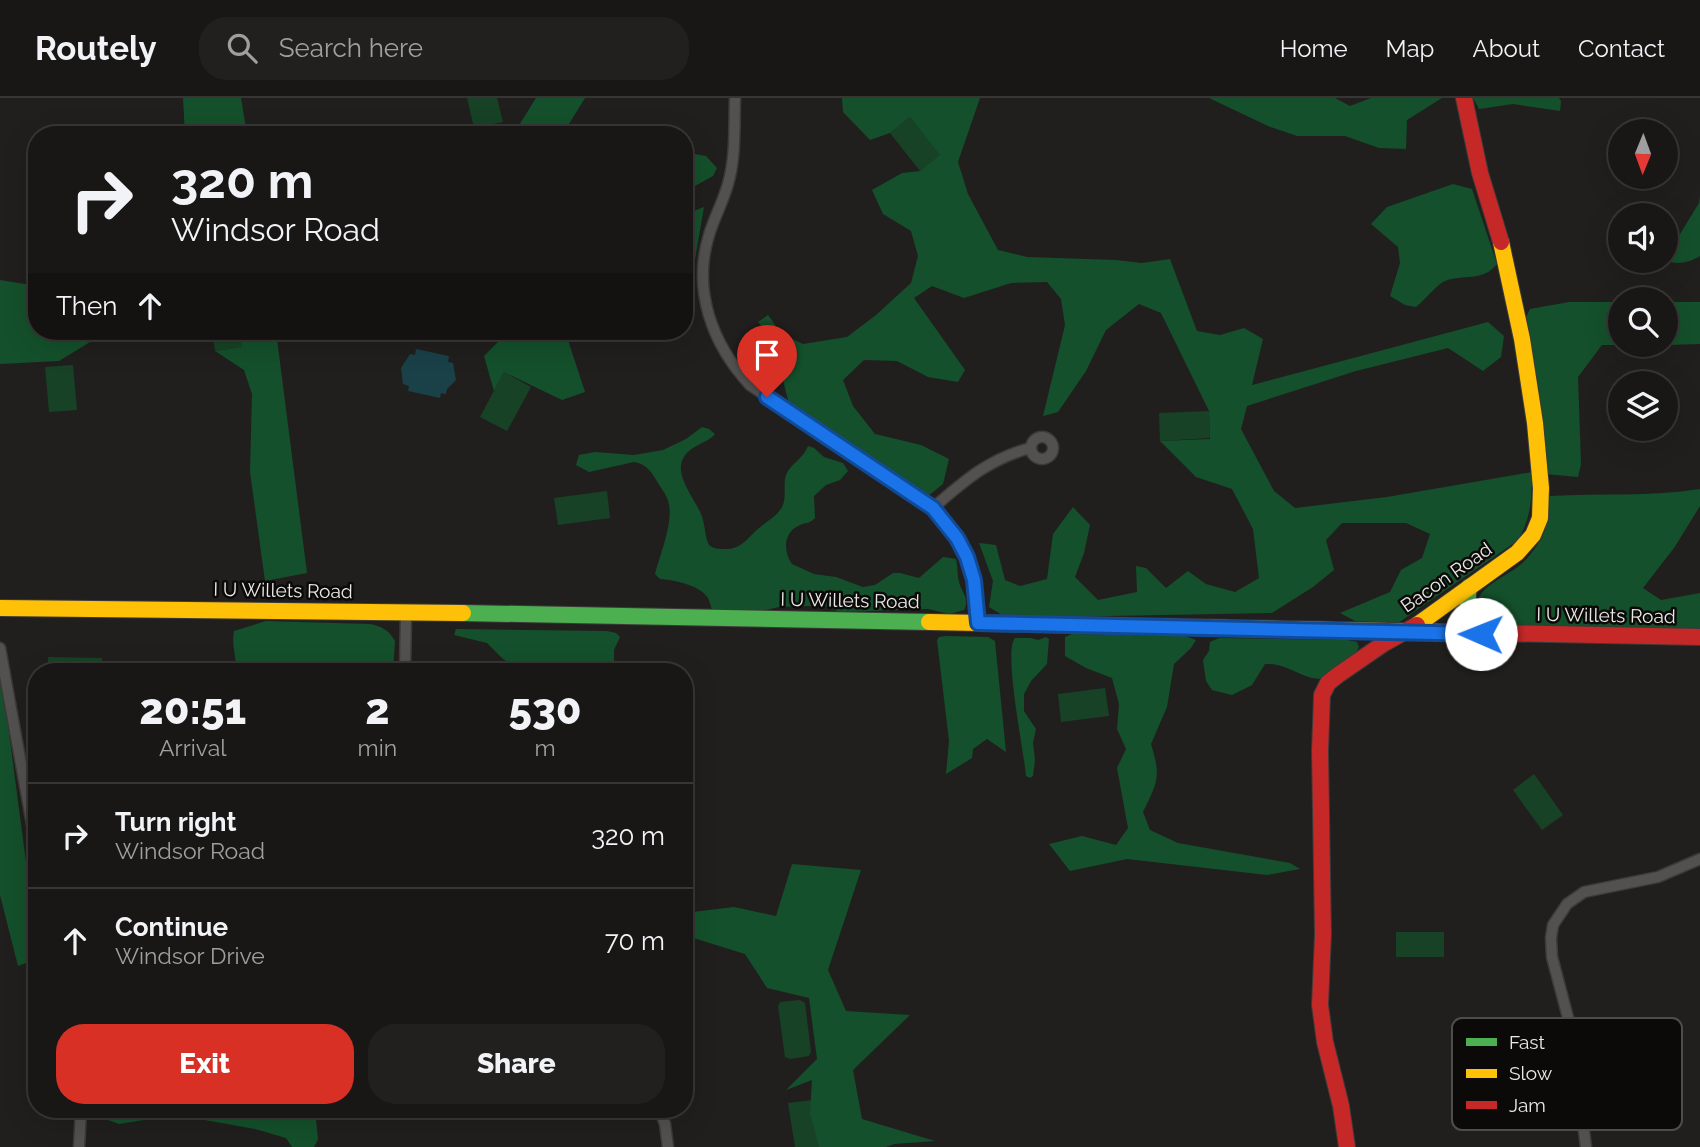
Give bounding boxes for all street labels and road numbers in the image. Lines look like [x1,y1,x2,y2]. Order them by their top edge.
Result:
street label: Bacon Road [1396,538,1496,616]
street label: I U Willets Road [213,578,353,602]
street label: I U Willets Road [780,588,920,612]
street label: I U Willets Road [1536,603,1676,627]

